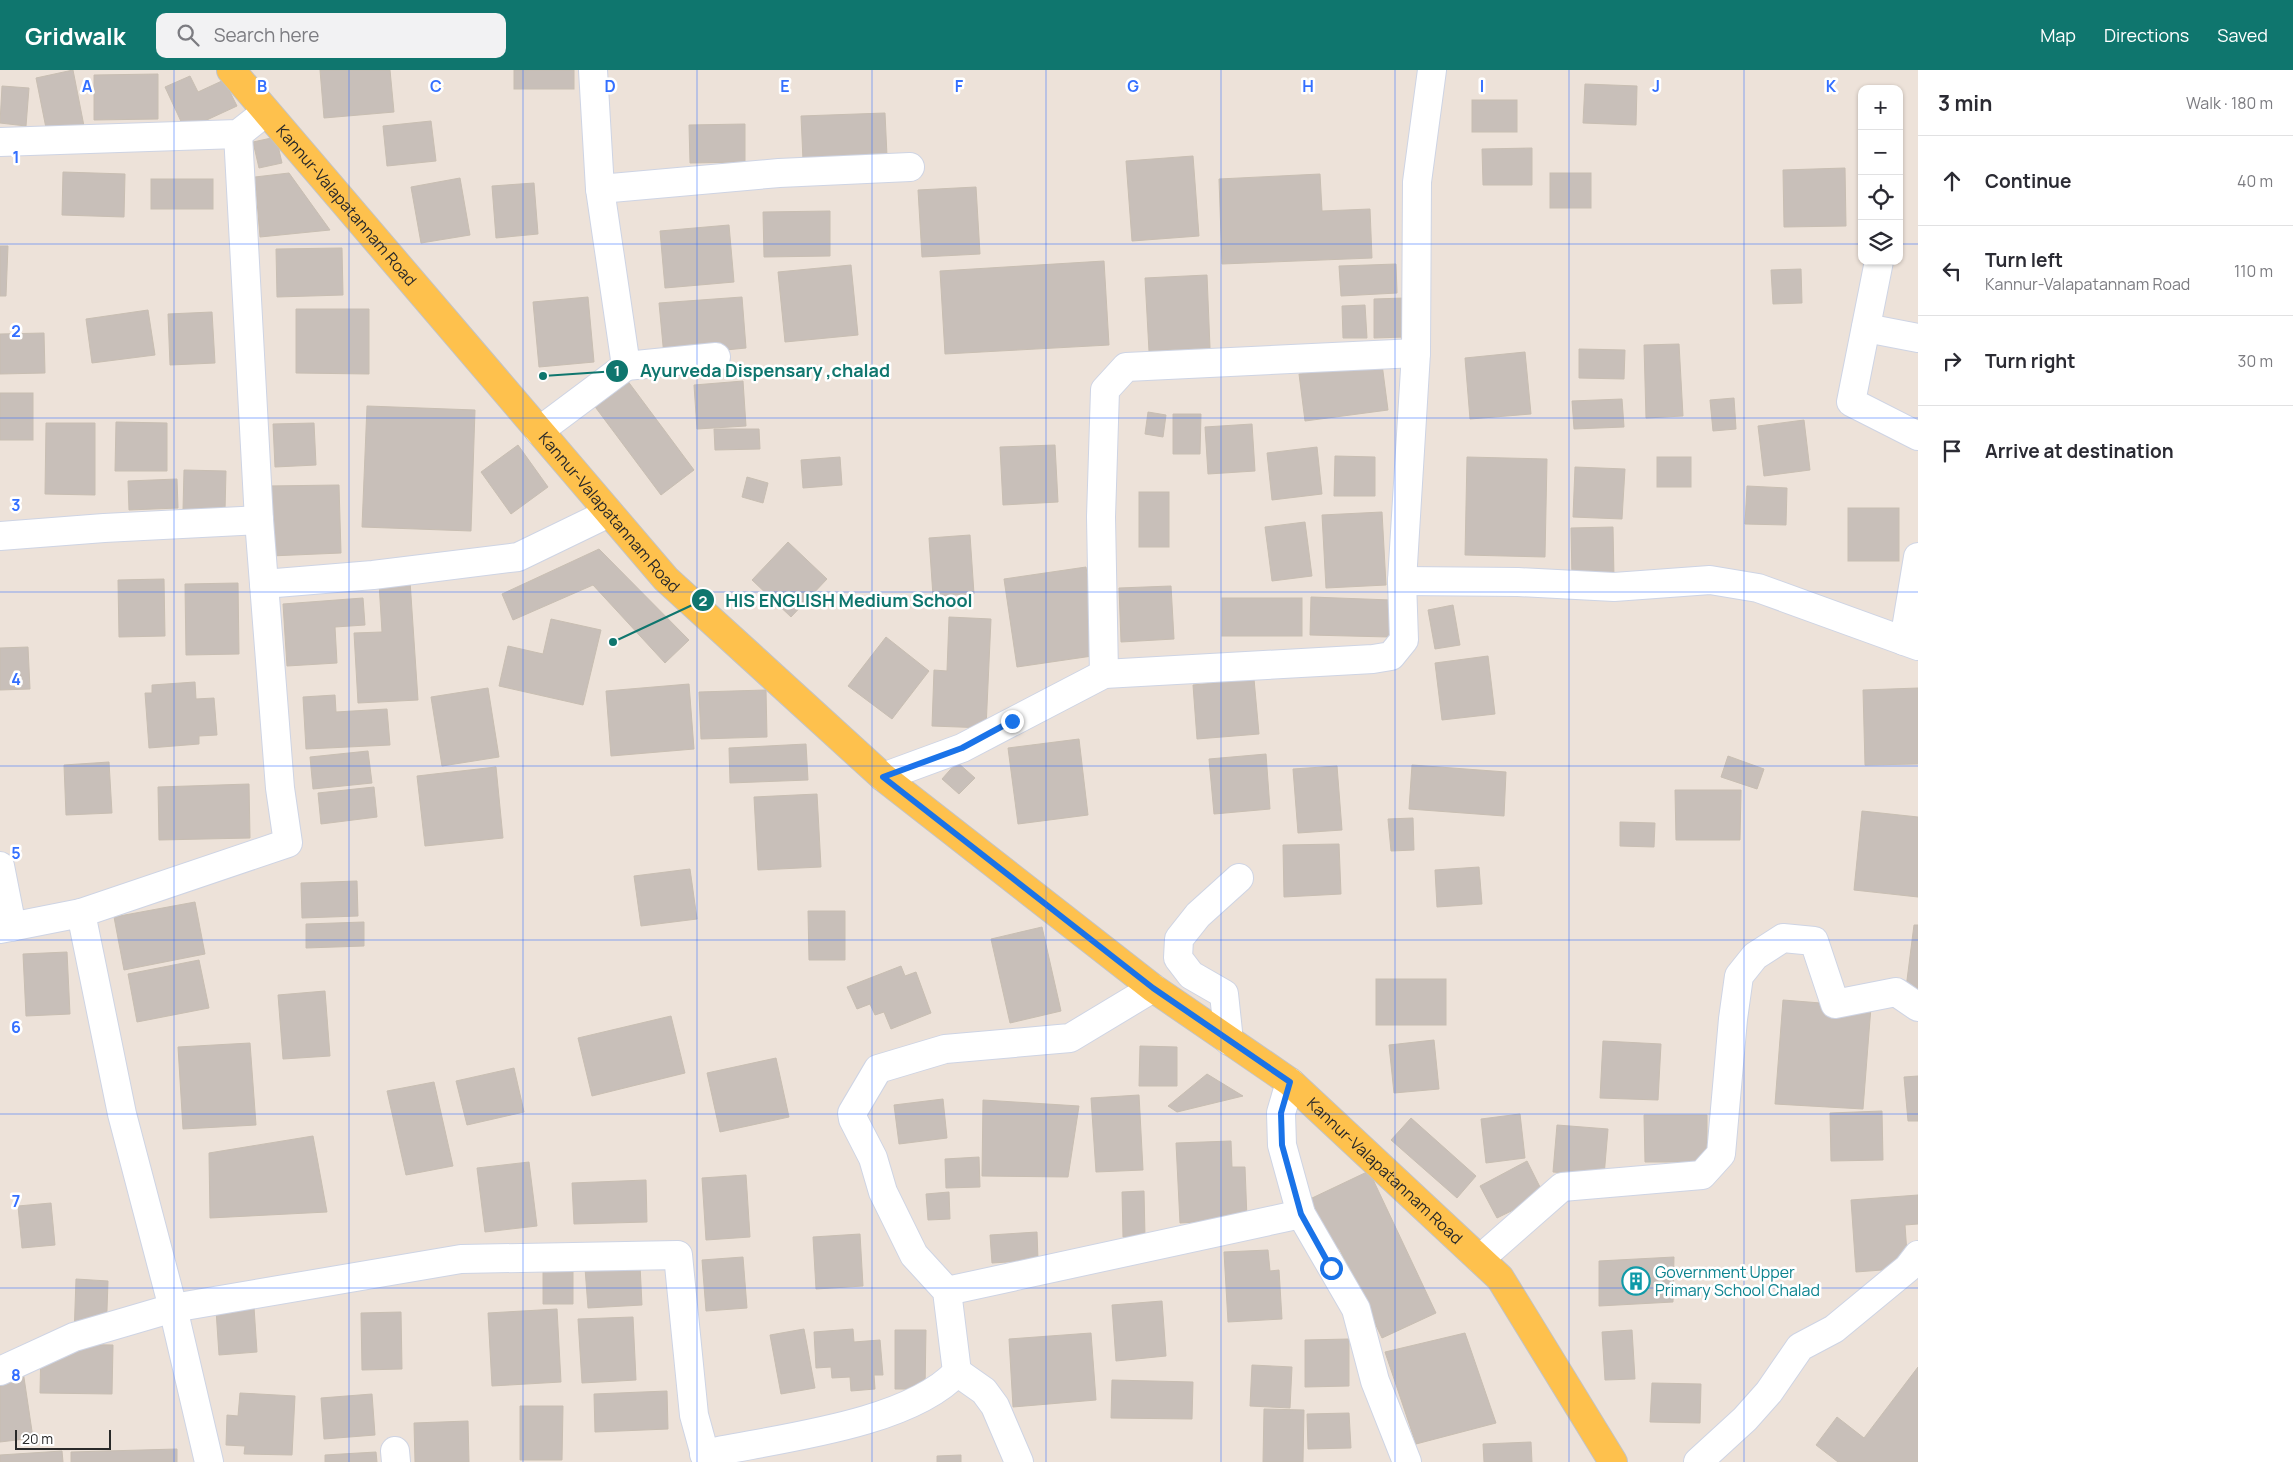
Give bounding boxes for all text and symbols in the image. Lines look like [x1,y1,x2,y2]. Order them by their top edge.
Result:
search box [156,13,506,58]
text: Gridwalk [25,19,126,52]
icon: search [174,21,202,49]
text: Search here [214,22,319,48]
text: Map [2040,23,2076,47]
text: Directions [2104,23,2189,47]
text: Saved [2217,23,2268,47]
text: A [82,75,93,97]
text: B [257,75,267,97]
text: C [430,75,442,97]
text: D [604,75,616,97]
text: E [780,75,790,97]
text: F [955,75,964,97]
text: G [1127,75,1139,97]
text: H [1302,75,1314,97]
text: I [1480,75,1484,97]
text: J [1652,75,1660,97]
text: K [1826,75,1837,97]
map controls [1858,85,1903,265]
button: + [1858,85,1903,130]
text: 3 min [1938,89,1992,117]
text: Walk · 180 m [2186,92,2273,114]
street label: Kannur-Valapatannam Road [272,120,422,291]
button: − [1858,130,1903,175]
text: 1 [12,146,20,168]
icon: ahead [1938,167,1966,195]
text: Continue [1985,168,2071,194]
text: 40 m [2237,170,2273,192]
button: locate [1858,175,1903,220]
button: layers [1858,220,1903,265]
text: Turn left [1985,247,2063,273]
icon: left [1938,257,1966,285]
text: 110 m [2234,260,2273,282]
text: Kannur-Valapatannam Road [1985,273,2190,295]
text: 2 [11,320,21,342]
icon: right [1938,347,1966,375]
text: Turn right [1985,348,2075,374]
text: 30 m [2238,350,2273,372]
callout: Ayurveda Dispensary ,chalad [605,354,900,387]
text: Ayurveda Dispensary ,chalad [640,358,890,382]
text: 1 [614,360,620,381]
street label: Kannur-Valapatannam Road [534,427,685,597]
icon: arrive [1938,437,1966,465]
text: Arrive at destination [1985,438,2174,464]
text: 3 [11,494,21,516]
callout: HIS ENGLISH Medium School [691,584,983,617]
text: HIS ENGLISH Medium School [725,588,973,612]
text: 2 [699,590,708,611]
text: 4 [11,668,21,690]
route end [1001,710,1024,733]
text: 5 [11,842,21,864]
text: 6 [11,1016,21,1038]
street label: Kannur-Valapatannam Road [1302,1092,1468,1249]
text: 7 [12,1190,20,1212]
route start [1320,1257,1343,1280]
place label: Government Upper Primary School Chalad [1655,1261,1820,1301]
building icon: Government Upper Primary School Chalad [1621,1266,1651,1296]
text: 8 [11,1364,21,1386]
scale bar [15,1427,111,1450]
text: 20 m [22,1429,53,1448]

